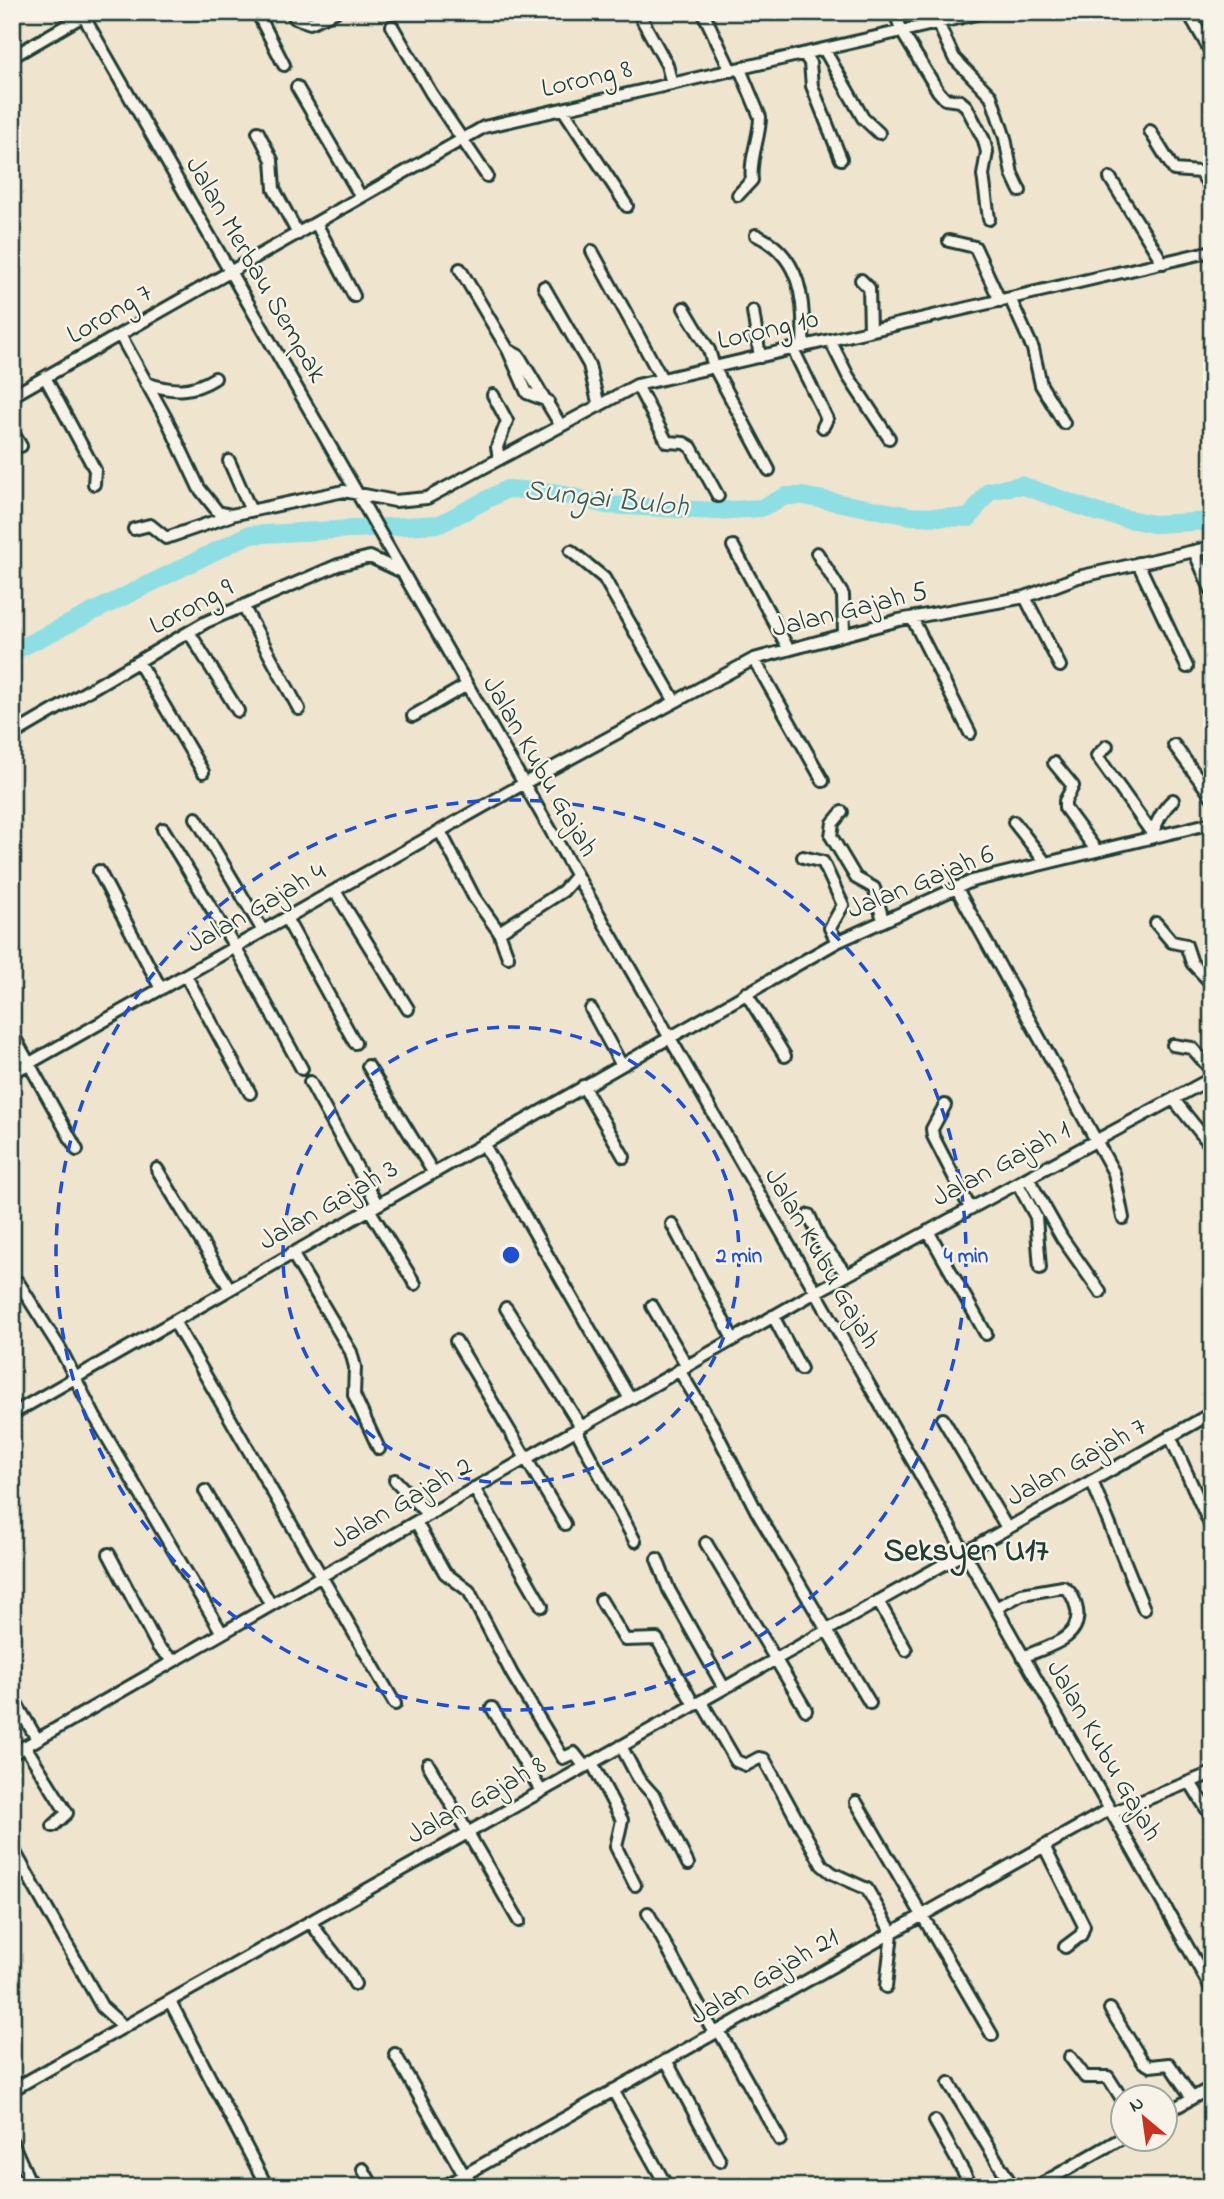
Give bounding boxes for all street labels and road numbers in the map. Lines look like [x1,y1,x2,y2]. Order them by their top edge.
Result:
street label: Lorong 8 [538,50,636,110]
street label: Jalan Merbau Sempak [173,149,337,391]
street label: Lorong 7 [59,274,161,356]
street label: Lorong 10 [713,299,823,363]
street label: Lorong 9 [143,569,242,647]
street label: Jalan Gajah 5 [768,572,932,650]
street label: Jalan Kubu Gajah [470,669,608,865]
street label: Jalan Gajah 6 [841,835,1001,931]
street label: Jalan Gajah 4 [180,852,335,965]
street label: Jalan Gajah 1 [925,1111,1079,1219]
street label: Jalan Gajah 3 [252,1150,406,1262]
street label: Jalan Kubu Gajah [752,1161,890,1357]
street label: Jalan Gajah 7 [999,1407,1155,1518]
street label: Jalan Gajah 2 [324,1447,480,1561]
street label: Jalan Kubu Gajah [1034,1653,1172,1849]
street label: Jalan Gajah 8 [400,1746,554,1856]
street label: Jalan Gajah 21 [683,1919,847,2037]

